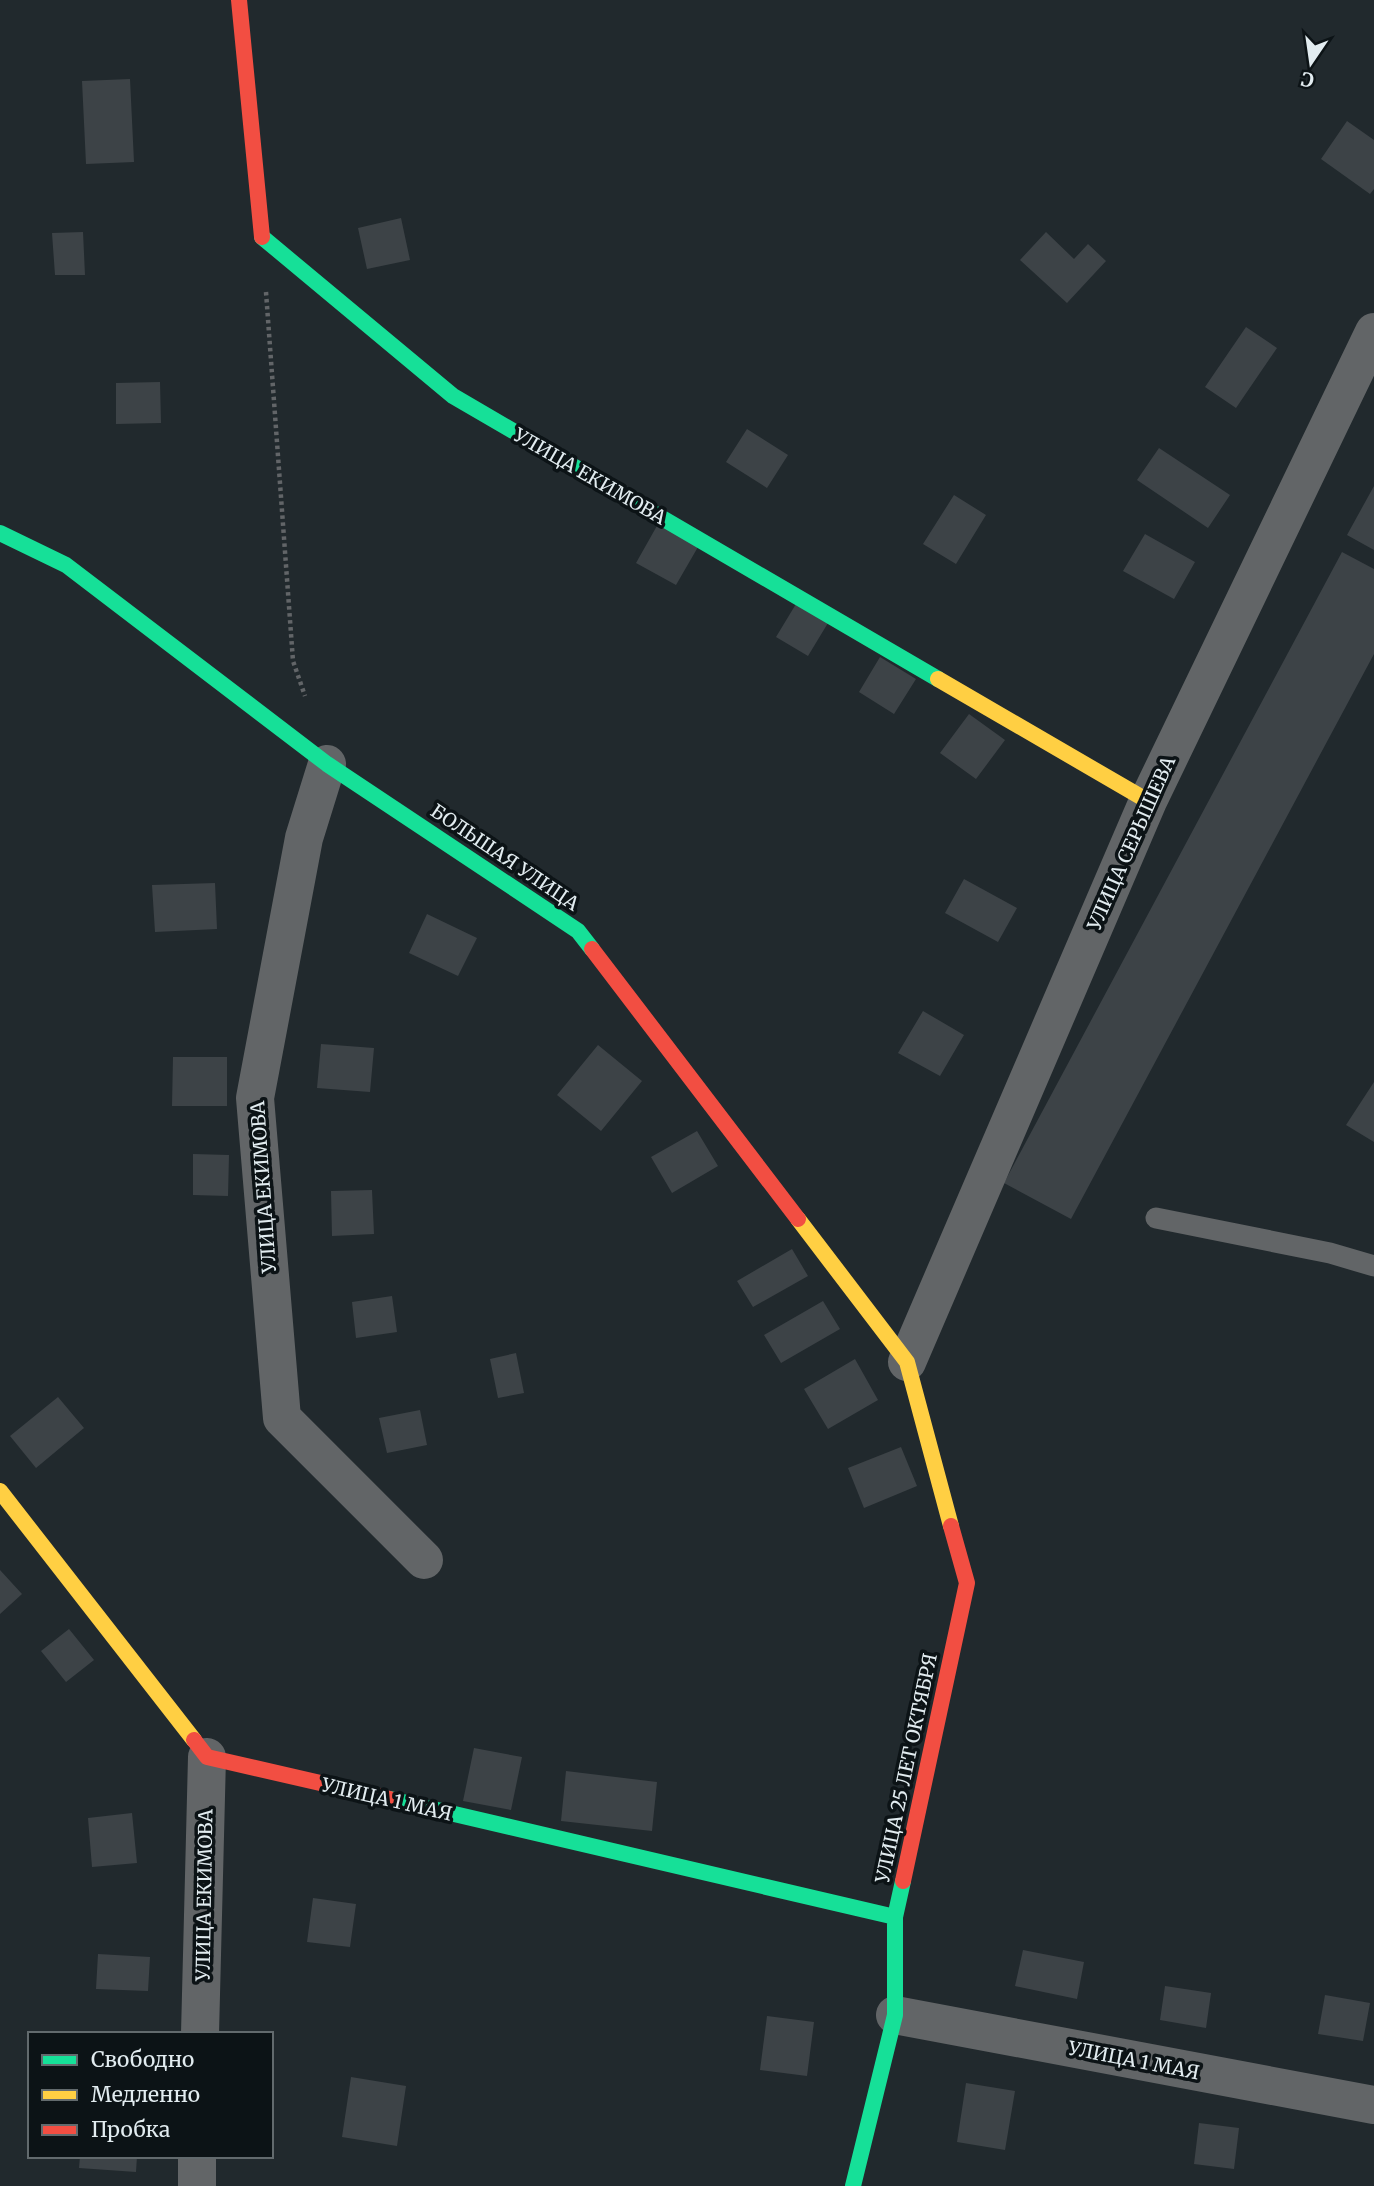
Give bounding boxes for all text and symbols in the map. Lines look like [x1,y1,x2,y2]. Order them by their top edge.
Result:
north arrow [1276,28,1346,98]
text: С [1298,66,1316,93]
street label: УЛИЦА ЕКИМОВА [509,422,671,530]
street label: УЛИЦА СЕРЫШЕВА [1081,752,1180,935]
street label: БОЛЬШАЯ УЛИЦА [426,798,584,916]
street label: УЛИЦА ЕКИМОВА [245,1100,281,1275]
street label: УЛИЦА 25 ЛЕТ ОКТЯБРЯ [870,1651,942,1886]
street label: УЛИЦА 1 МАЯ [318,1772,455,1826]
street label: УЛИЦА ЕКИМОВА [190,1808,218,1982]
legend [28,2032,273,2158]
street label: УЛИЦА 1 МАЯ [1065,2035,1202,2084]
text: Свободно [91,2046,194,2073]
text: Медленно [91,2081,200,2108]
text: Пробка [91,2116,170,2143]

